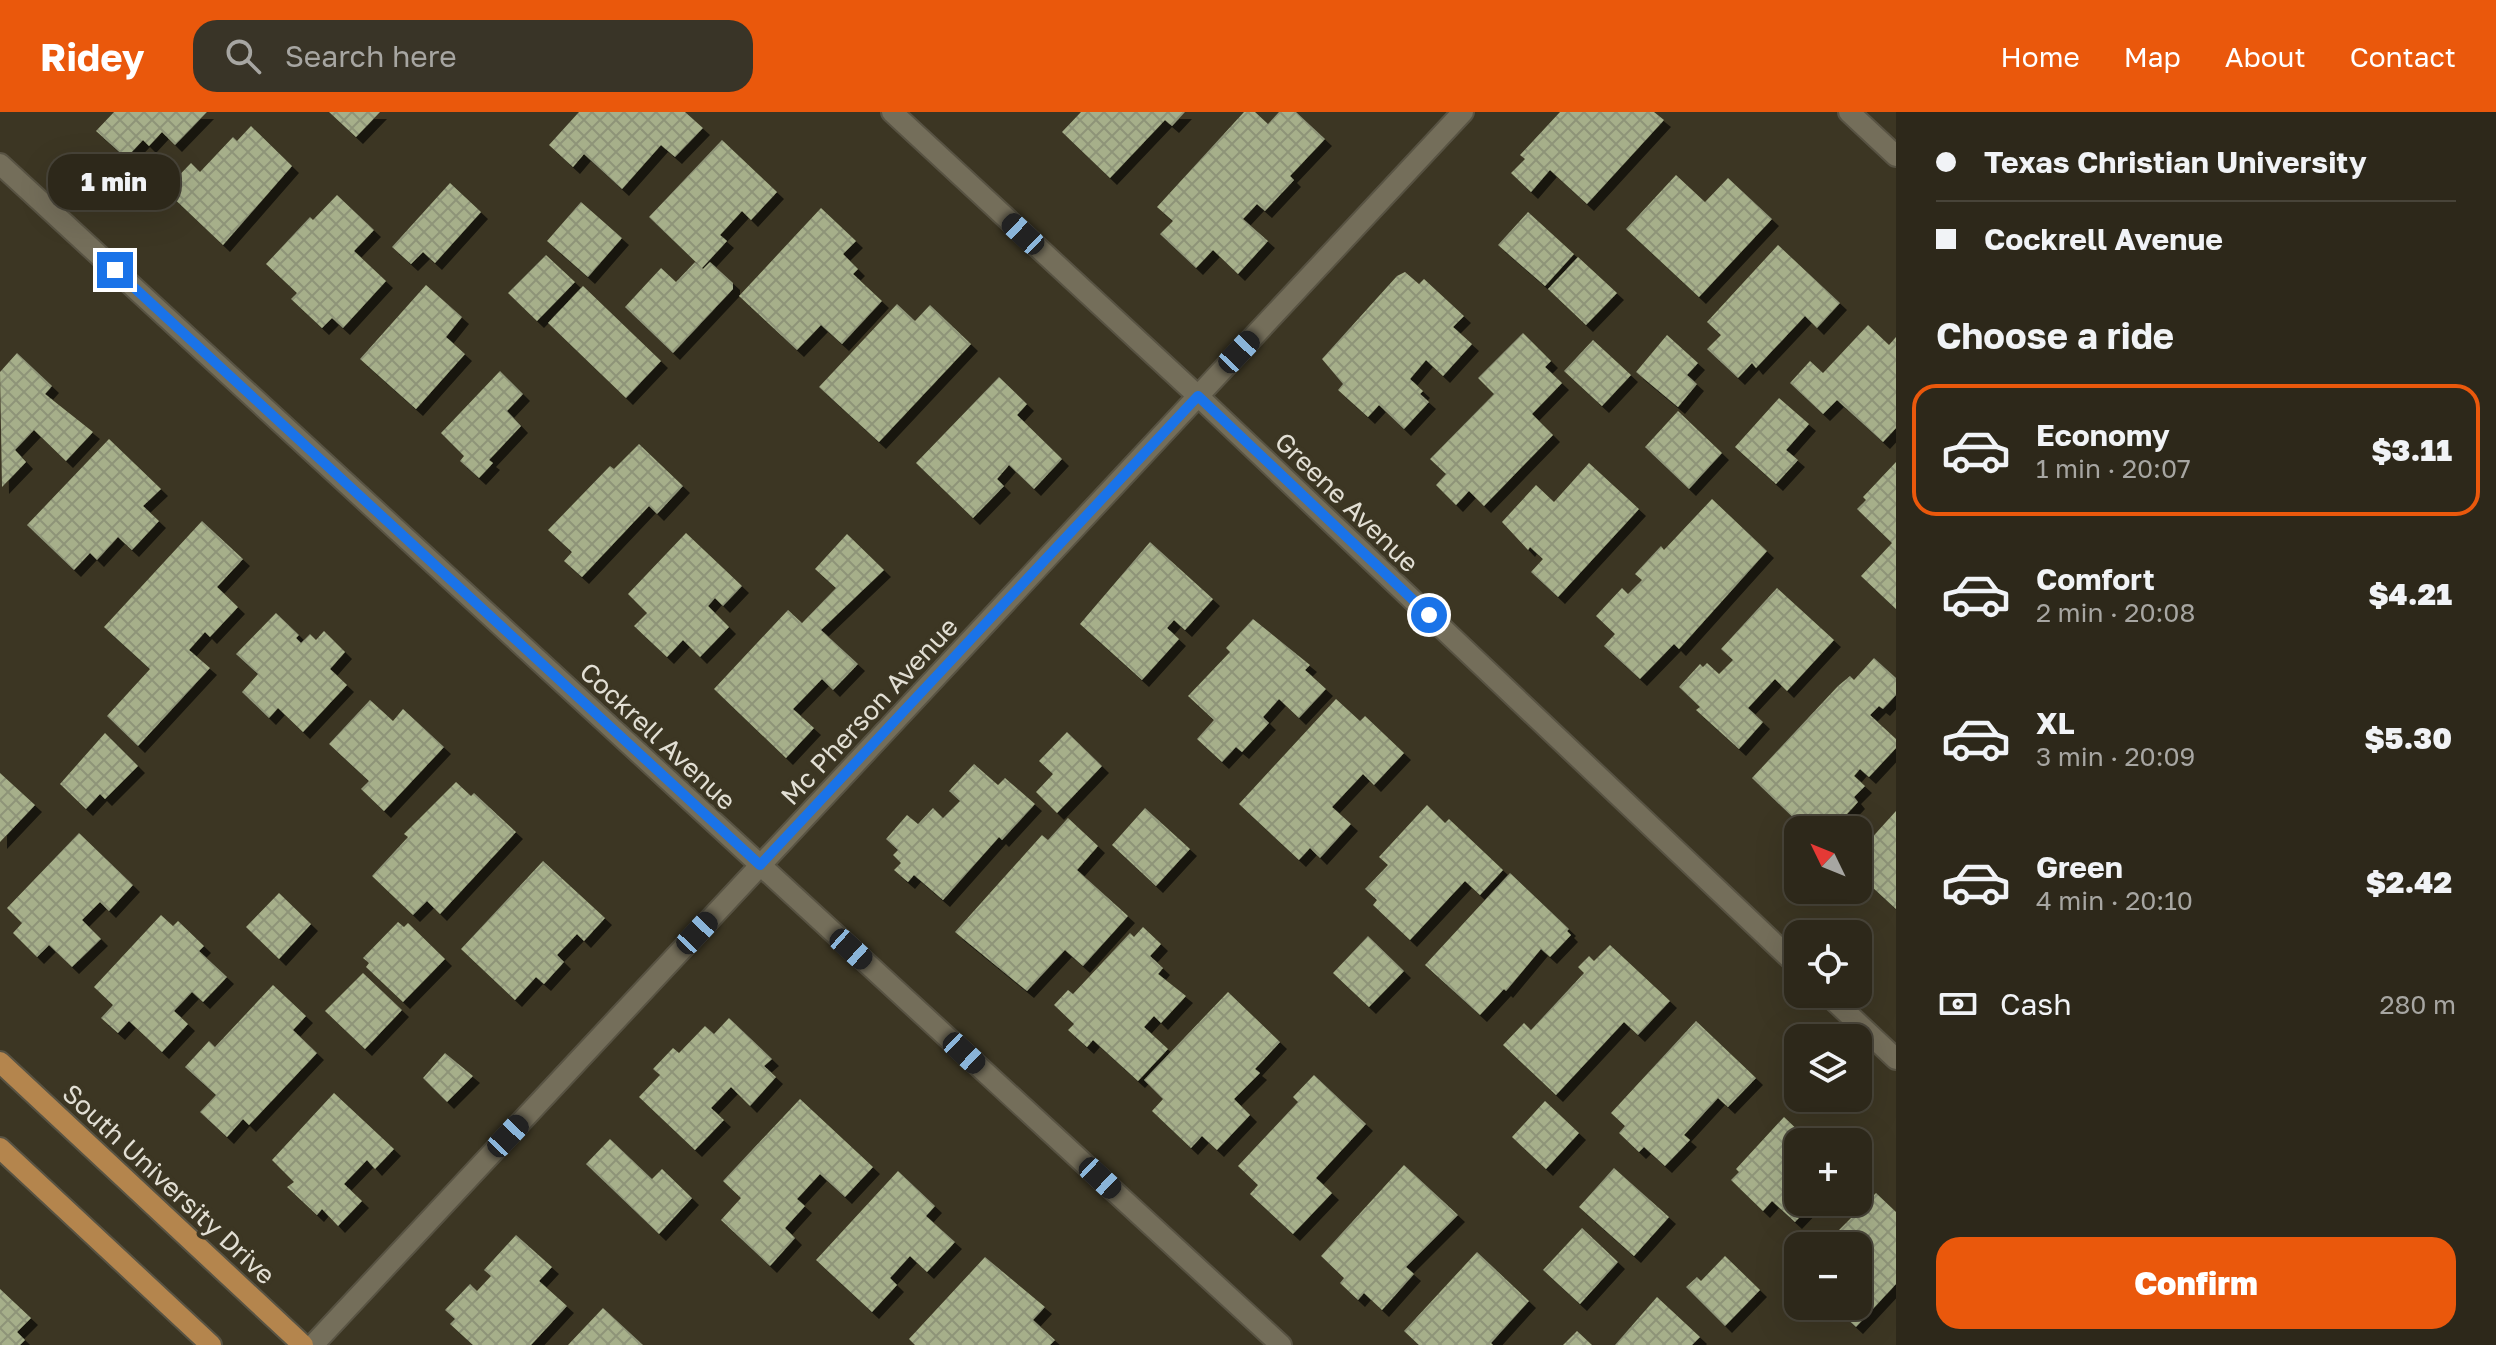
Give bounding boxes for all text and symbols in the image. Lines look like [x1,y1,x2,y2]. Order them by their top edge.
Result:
search box [193,20,753,92]
text: Ridey [40,34,145,79]
icon: search [221,34,265,78]
text: Search here [285,38,457,74]
text: Home [2001,40,2080,73]
text: Map [2124,40,2181,73]
text: About [2225,40,2306,73]
text: Contact [2350,40,2456,73]
text: Texas Christian University [1984,144,2367,180]
callout: 1 min [49,154,181,210]
text: 1 min [81,166,147,197]
car [997,209,1049,259]
text: Cockrell Avenue [1984,221,2223,257]
route end [97,252,133,288]
text: Choose a ride [1936,314,2174,357]
car [1214,326,1264,378]
icon: car [1940,414,2012,486]
text: Economy [2036,417,2170,453]
street label: Greene Avenue [1269,426,1425,578]
text: $3.11 [2371,432,2452,468]
text: 1 min · 20:07 [2036,453,2191,484]
icon: car [1940,558,2012,630]
text: Comfort [2036,561,2155,597]
text: $4.21 [2369,576,2452,612]
route start [1411,597,1447,633]
text: 2 min · 20:08 [2036,597,2195,628]
street label: Mc Pherson Avenue [774,611,964,811]
street label: Cockrell Avenue [574,656,742,816]
icon: car [1940,702,2012,774]
text: XL [2036,705,2075,741]
text: $5.30 [2364,720,2452,756]
text: 3 min · 20:09 [2036,741,2195,772]
north arrow [1784,816,1872,904]
map controls [1784,816,1872,1320]
icon: car [1940,846,2012,918]
text: Green [2036,849,2123,885]
text: $2.42 [2366,864,2452,900]
text: 4 min · 20:10 [2036,885,2193,916]
car [672,907,722,959]
button: locate [1784,920,1872,1008]
car [825,924,877,974]
icon: cash [1936,982,1980,1026]
text: Cash [2000,986,2072,1022]
text: 280 m [2379,989,2456,1020]
button: layers [1784,1024,1872,1112]
car [938,1028,990,1078]
street label: South University Drive [56,1077,282,1291]
car [483,1110,533,1162]
button: + [1784,1128,1872,1216]
car [1074,1153,1126,1203]
button: − [1784,1232,1872,1320]
button: Confirm [1936,1237,2456,1329]

